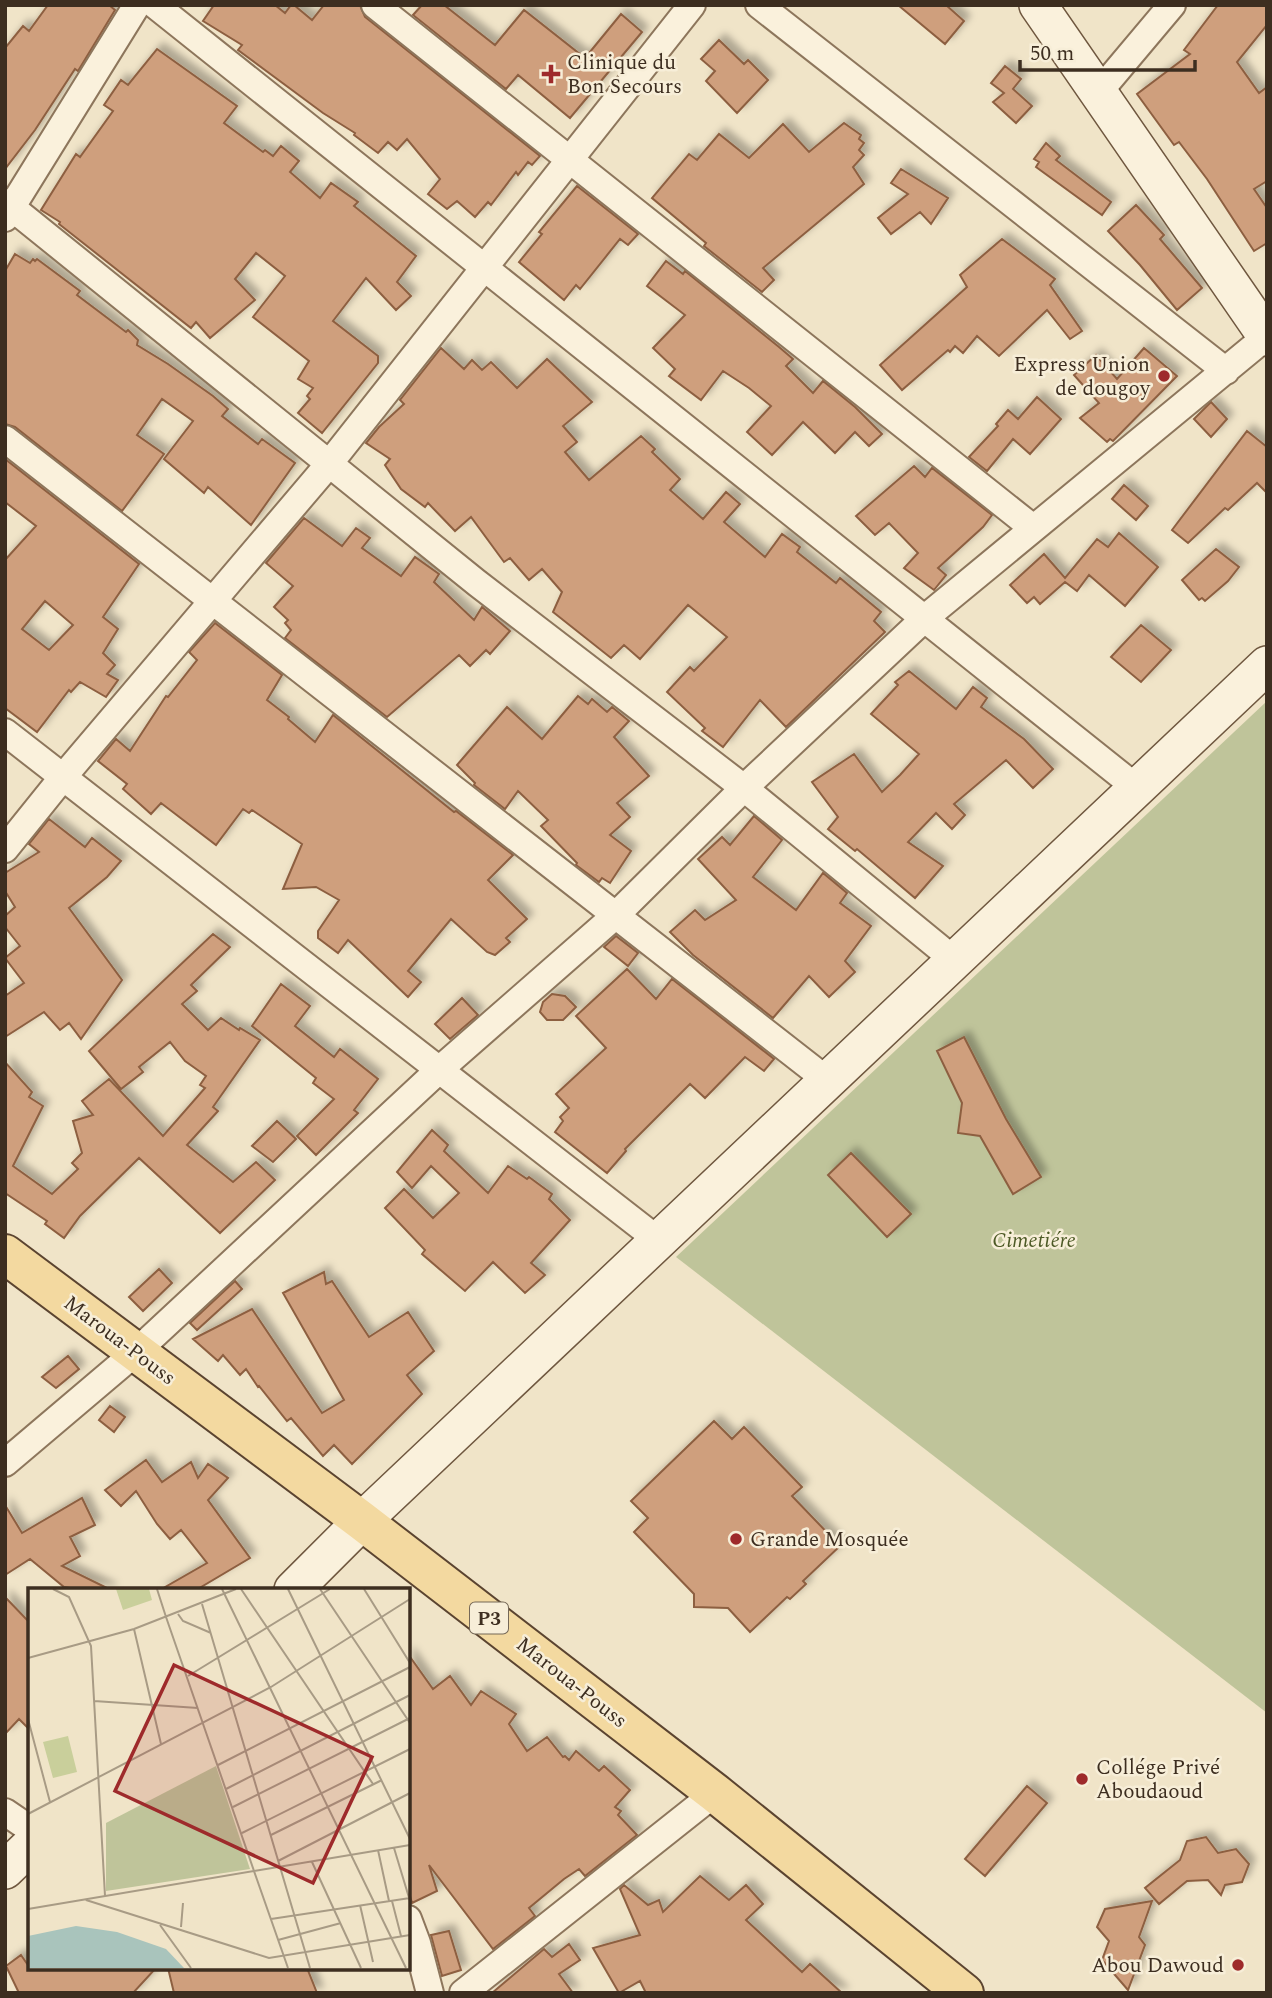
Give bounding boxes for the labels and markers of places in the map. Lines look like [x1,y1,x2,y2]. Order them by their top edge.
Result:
place label: Clinique du Bon Secours [567,47,682,103]
marker: Clinique du Bon Secours [541,64,561,84]
place label: Express Union de dougoy [1013,349,1151,405]
marker: Express Union de dougoy [1156,368,1172,384]
place label: Grande Mosquée [750,1524,909,1556]
marker: Grande Mosquée [728,1531,744,1547]
place label: Collége Privé Aboudaoud [1096,1752,1220,1808]
marker: Collége Privé Aboudaoud [1074,1771,1090,1787]
place label: Abou Dawoud [1091,1950,1224,1982]
marker: Abou Dawoud [1230,1957,1246,1973]

